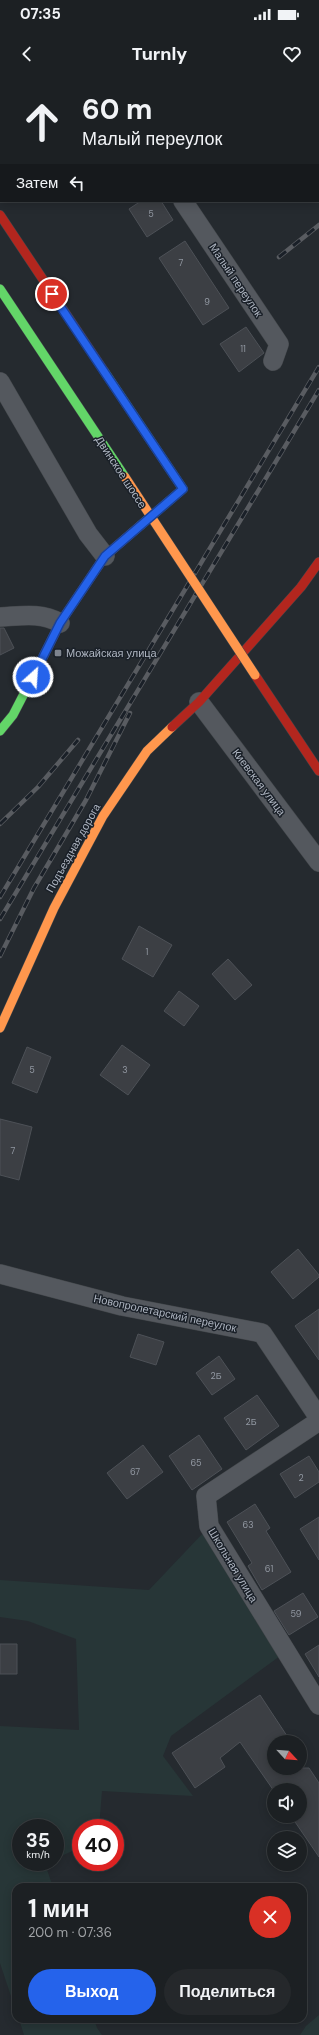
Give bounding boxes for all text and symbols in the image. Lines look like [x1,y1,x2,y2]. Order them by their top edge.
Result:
text: 07:35 [20,4,61,24]
text: Turnly [132,42,187,66]
icon: back [16,43,38,65]
icon: heart [281,43,303,65]
text: 60 m [82,91,152,128]
icon: ahead [16,96,68,148]
text: Малый переулок [82,127,222,151]
icon: left [66,172,88,194]
text: Затем [16,173,58,193]
house number: 5 [148,208,154,220]
street label: Малый переулок [206,241,266,320]
house number: 7 [179,257,184,269]
pin [35,277,69,311]
icon: arrive [41,283,63,305]
house number: 9 [204,296,210,308]
house number: 11 [240,343,246,355]
street label: Двинское шоссе [92,433,150,511]
place label: Можайская улица [66,646,158,660]
marker: Можайская улица [53,648,63,658]
position arrow [12,656,54,698]
street label: Киевская улица [229,746,289,819]
street label: Подъездная дорога [43,800,104,895]
house number: 1 [146,946,149,958]
house number: 5 [29,1064,35,1076]
house number: 3 [122,1064,128,1076]
house number: 7 [11,1145,16,1157]
street label: Новопролетарский переулок [92,1291,238,1335]
house number: 2Б [210,1370,222,1382]
house number: 2Б [245,1416,257,1428]
house number: 65 [191,1457,201,1469]
house number: 67 [130,1466,140,1478]
house number: 2 [298,1472,304,1484]
house number: 63 [243,1519,253,1531]
street label: Школьная улица [205,1525,261,1606]
house number: 61 [265,1563,273,1575]
house number: 59 [291,1608,302,1620]
north arrow [267,1735,307,1775]
map controls [267,1735,307,1871]
button: sound [267,1783,307,1823]
speed limit sign: 40 [72,1819,124,1871]
text: 35 [26,1827,50,1853]
button: layers [267,1831,307,1871]
text: km/h [26,1848,50,1861]
text: 1 мин [28,1893,89,1924]
button: close [249,1896,291,1938]
text: 200 m · 07:36 [28,1924,112,1941]
button: Выход [28,1969,156,2015]
button: Поделиться [164,1969,291,2015]

